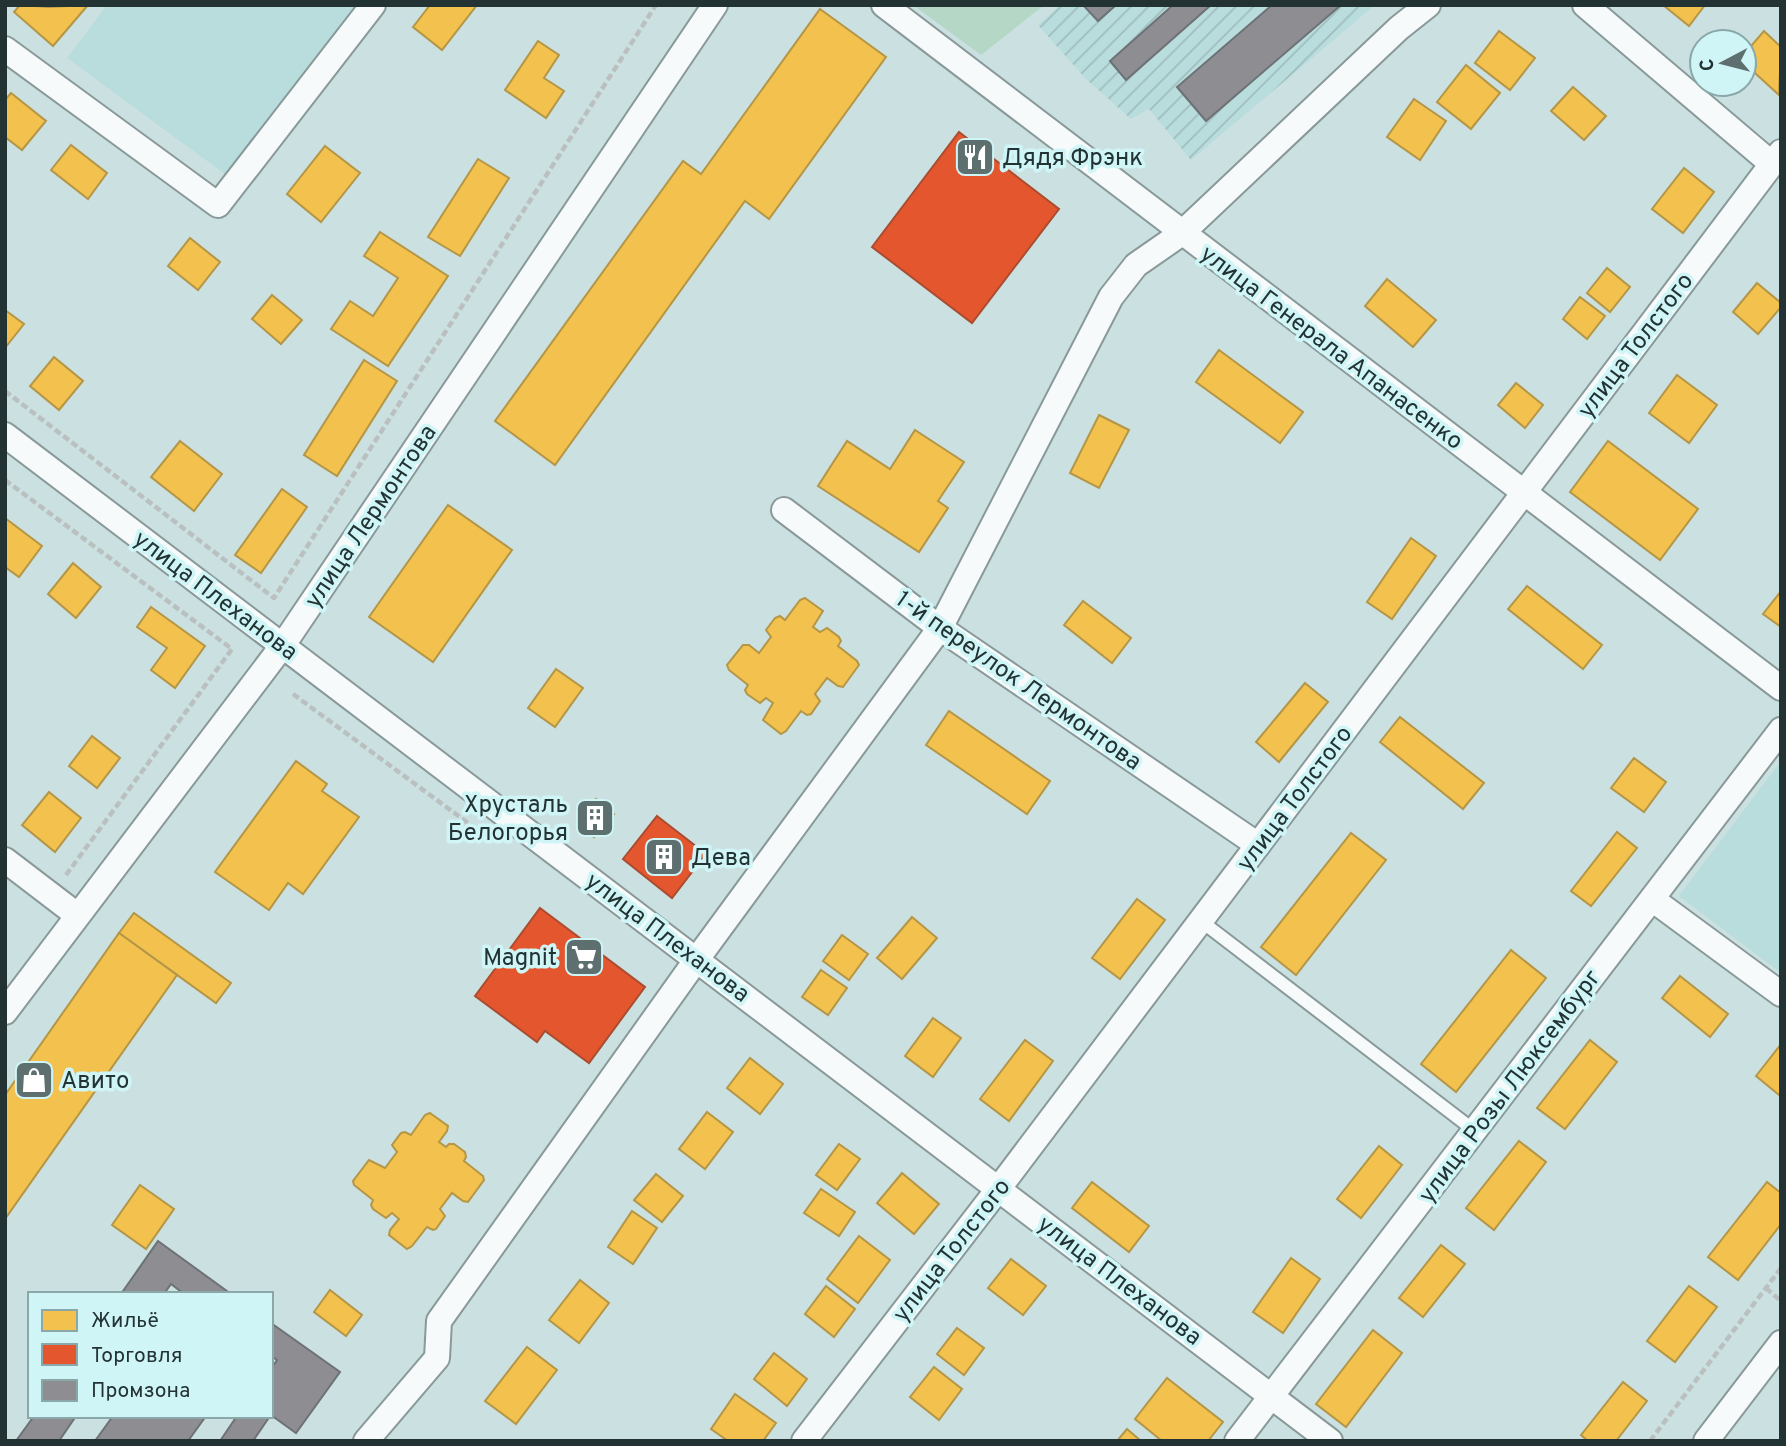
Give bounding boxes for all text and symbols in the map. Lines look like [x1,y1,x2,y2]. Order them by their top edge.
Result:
north arrow [1688,28,1758,98]
text: С [1695,57,1721,72]
restaurant icon: Дядя Фрэнк [954,136,996,178]
place label: Дядя Фрэнк [1002,144,1143,174]
street label: улица Генерала Апанасенко [1193,240,1468,457]
street label: улица Толстого [1572,268,1701,425]
street label: улица Лермонтова [299,420,444,615]
street label: улица Плеханова [127,525,303,668]
street label: 1-й переулок Лермонтова [889,585,1147,778]
street label: улица Толстого [1231,721,1360,878]
place label: Хрусталь Белогорья [448,791,568,849]
building icon: Хрусталь Белогорья [574,797,616,839]
building icon: Дева [643,836,685,878]
place label: Дева [691,844,751,874]
street label: улица Плеханова [579,867,755,1010]
supermarket icon: Magnit [563,936,605,978]
place label: Magnit [483,944,557,974]
street label: улица Розы Люксембург [1413,964,1608,1210]
shop icon: Авито [13,1059,55,1101]
place label: Авито [61,1067,129,1097]
street label: улица Толстого [887,1173,1018,1329]
street label: улица Плеханова [1031,1210,1207,1353]
legend [28,1292,273,1418]
text: Жильё [91,1308,159,1335]
text: Торговля [91,1343,182,1370]
text: Промзона [91,1378,190,1405]

